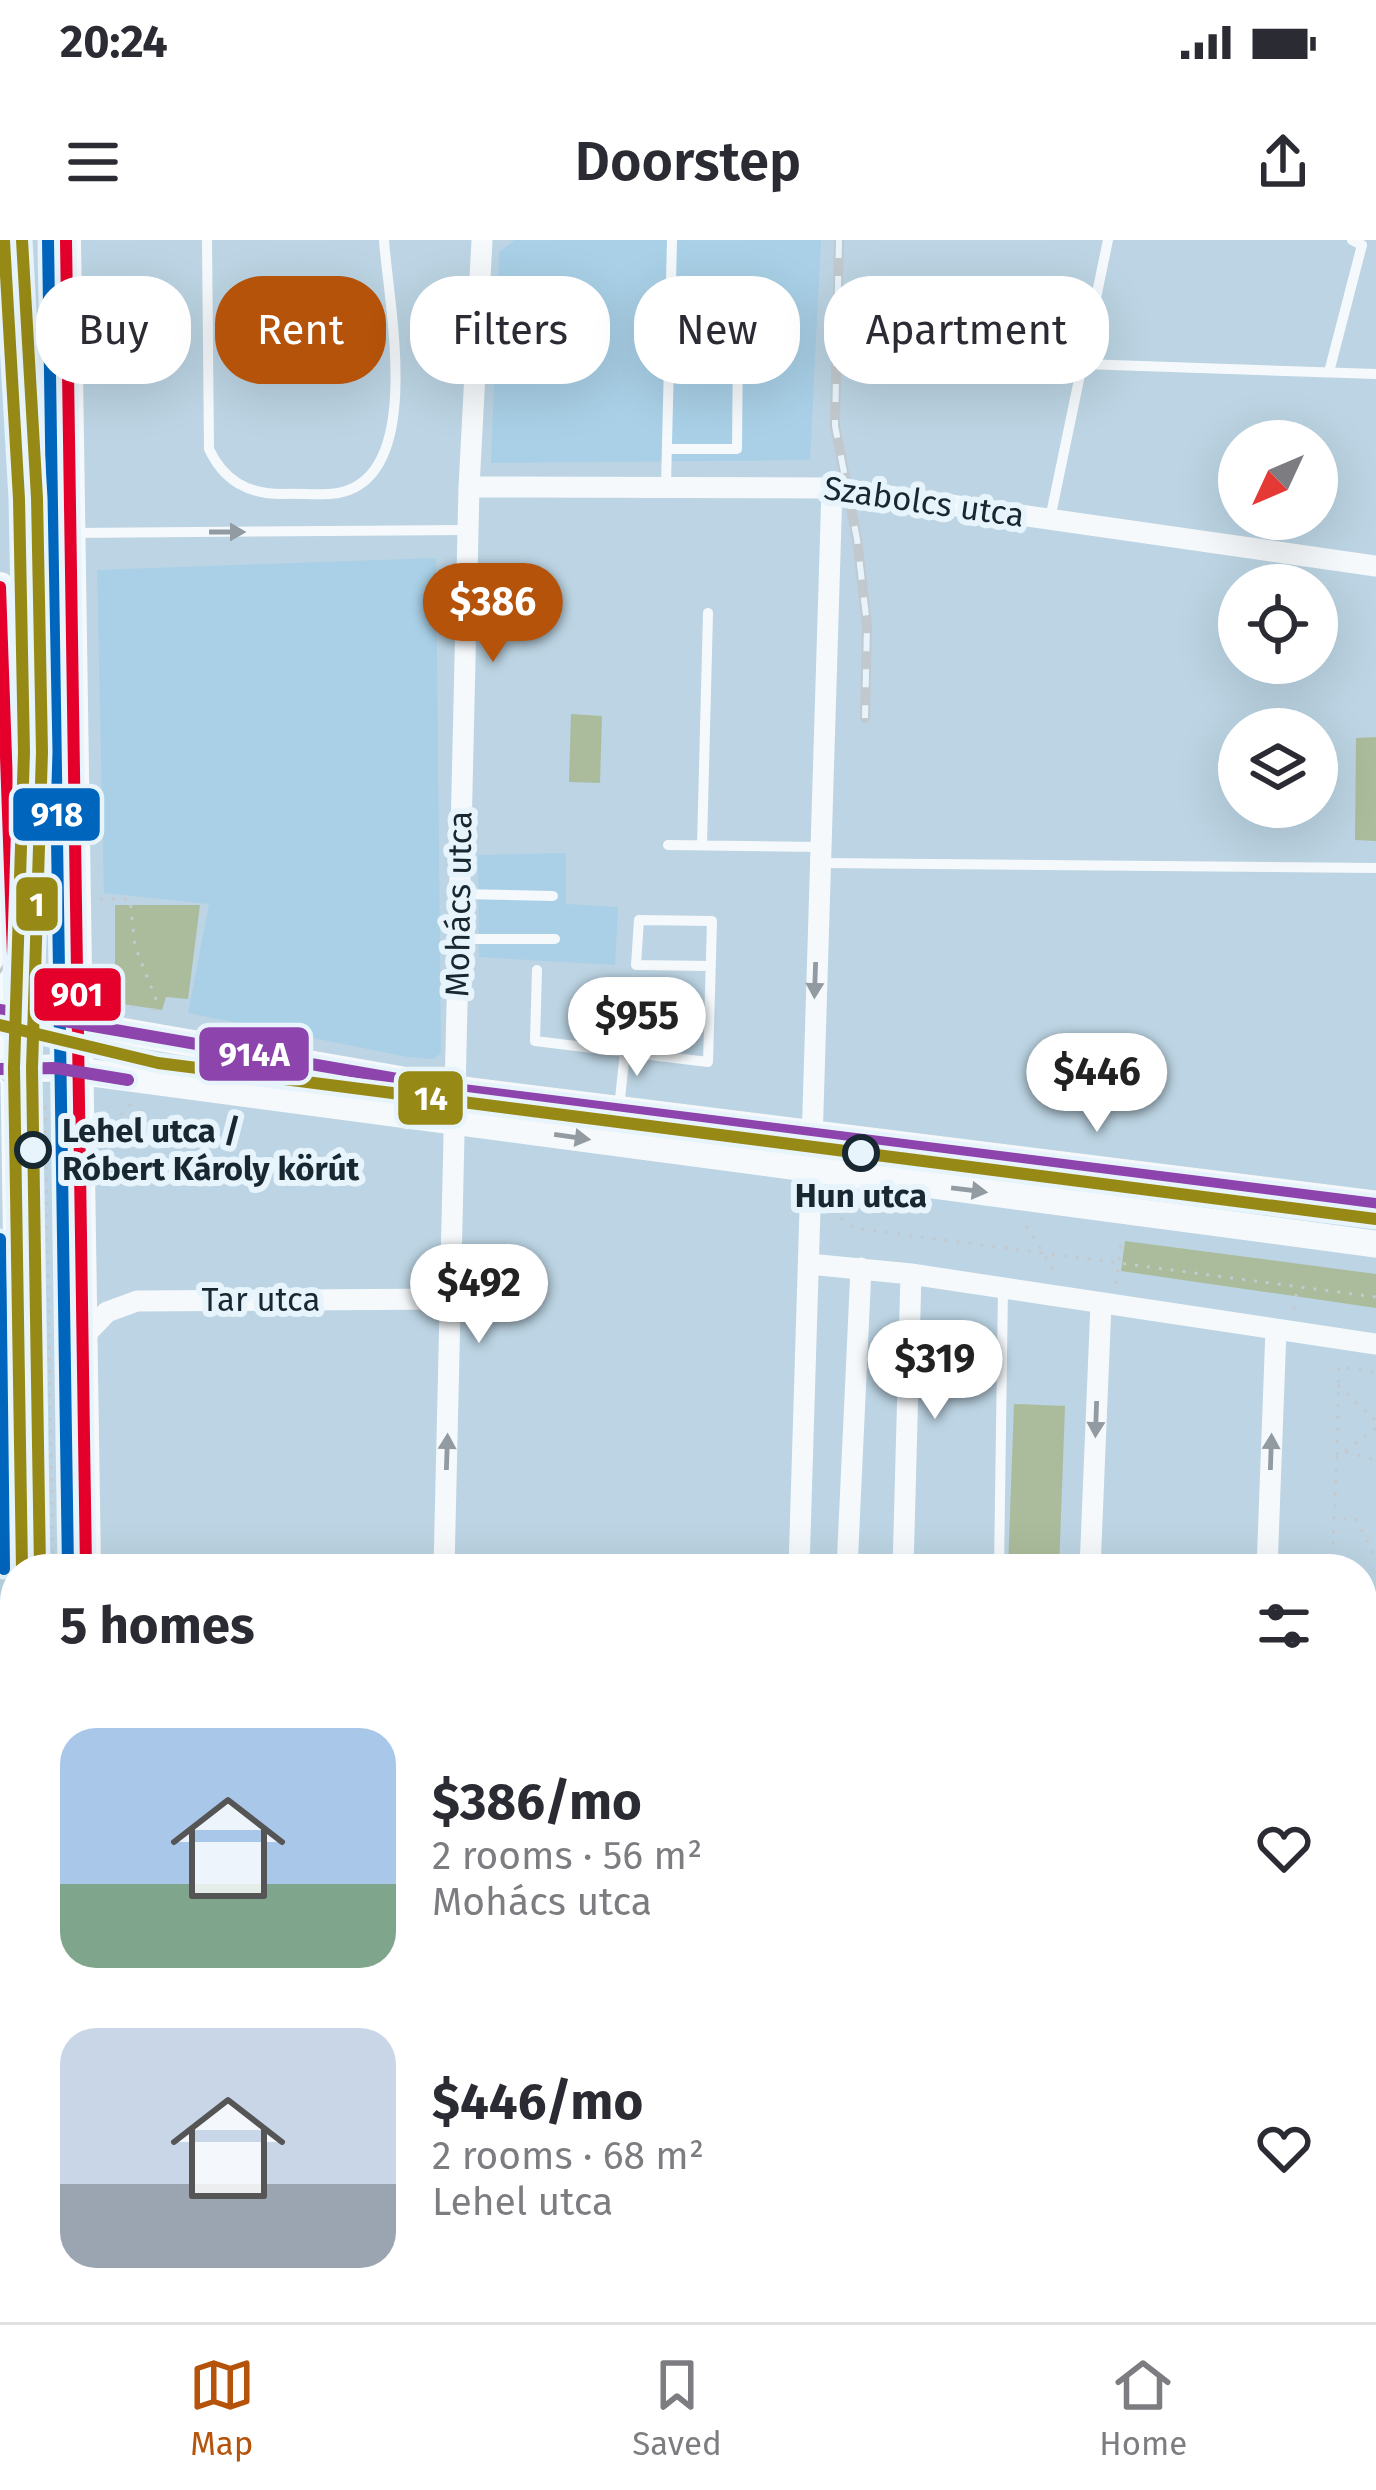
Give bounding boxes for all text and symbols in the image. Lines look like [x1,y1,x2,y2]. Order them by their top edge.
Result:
text: 20:24 [60,15,168,69]
icon: menu [60,129,126,195]
icon: share [1250,129,1316,195]
text: Doorstep [575,130,801,194]
chip: Buy [36,276,191,384]
chip: Rent [215,276,386,384]
chip: Filters [410,276,610,384]
chip: New [634,276,800,384]
chip: Apartment [824,276,1109,384]
north arrow [1218,420,1338,540]
map controls [1218,420,1338,828]
street label: Szabolcs utca [821,468,1027,536]
one-way arrow [209,522,247,541]
pin: $386 [422,563,564,665]
button: locate [1218,564,1338,684]
text: $386 [450,579,536,625]
button: layers [1218,708,1338,828]
line badge: 918 [11,786,102,843]
text: 918 [31,795,83,835]
street label: Mohács utca [437,811,481,997]
line badge: 1 [14,875,60,933]
text: 1 [29,885,45,925]
one-way arrow [806,962,825,1000]
line badge: 901 [32,966,123,1023]
text: 901 [51,975,103,1015]
pin: $955 [566,977,708,1079]
text: $955 [595,993,679,1039]
line badge: 914A [197,1025,311,1083]
pin: $446 [1026,1033,1168,1135]
text: 914A [218,1035,290,1075]
text: $446 [1053,1049,1141,1095]
line badge: 14 [396,1069,465,1127]
text: 14 [414,1079,448,1119]
place label: Lehel utca / Róbert Károly körút [62,1111,361,1189]
one-way arrow [553,1128,591,1147]
marker: Lehel utca / Róbert Károly körút [16,1133,50,1167]
marker: Hun utca [844,1136,878,1170]
place label: Hun utca [795,1176,927,1216]
one-way arrow [951,1181,988,1200]
pin: $492 [408,1244,550,1346]
text: $492 [437,1260,521,1306]
street label: Tar utca [202,1280,320,1320]
pin: $319 [864,1320,1006,1422]
text: $319 [895,1336,975,1382]
one-way arrow [1086,1401,1105,1439]
one-way arrow [438,1432,457,1470]
one-way arrow [1262,1432,1281,1470]
icon: filters [1251,1593,1317,1659]
text: 5 homes [60,1595,255,1657]
text: $386/mo [432,1771,642,1833]
icon: home [156,1776,300,1920]
icon: heart [1251,1815,1317,1881]
text: 2 rooms · 56 m² [432,1833,702,1879]
text: Mohács utca [432,1879,652,1925]
text: $446/mo [432,2071,643,2133]
icon: home [156,2076,300,2220]
icon: heart [1251,2115,1317,2181]
text: 2 rooms · 68 m² [432,2133,704,2179]
text: Lehel utca [432,2179,613,2225]
tab: Map [189,2352,255,2464]
tab: Saved [632,2352,722,2464]
tab: Home [1099,2352,1187,2464]

